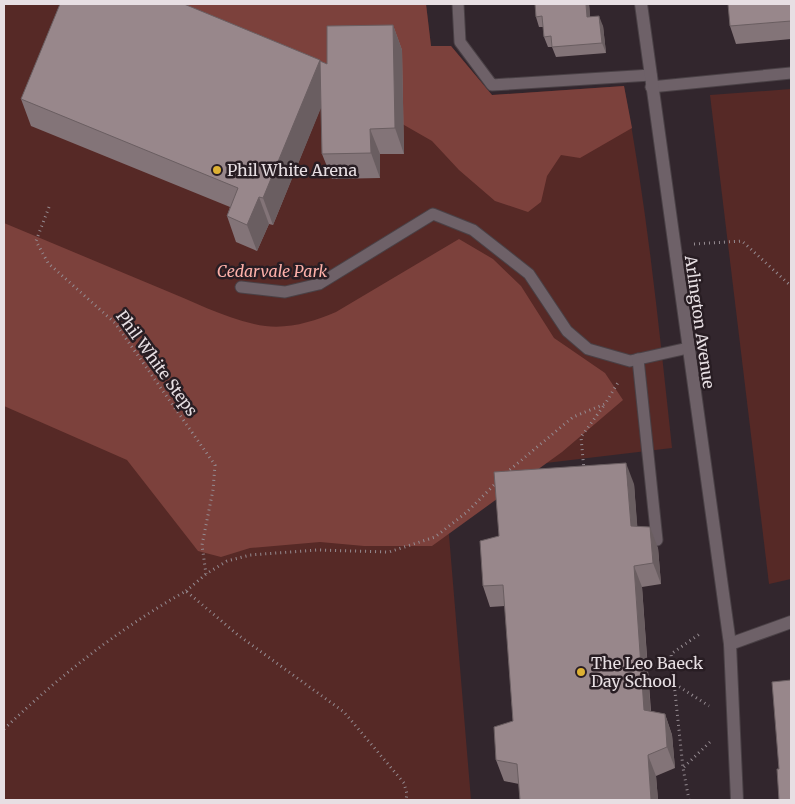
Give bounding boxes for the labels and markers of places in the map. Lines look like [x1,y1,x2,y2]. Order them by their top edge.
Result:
place label: Phil White Arena [227,160,357,180]
marker: Phil White Arena [211,164,223,176]
place label: The Leo Baeck Day School [591,653,704,691]
marker: The Leo Baeck Day School [575,666,587,678]

